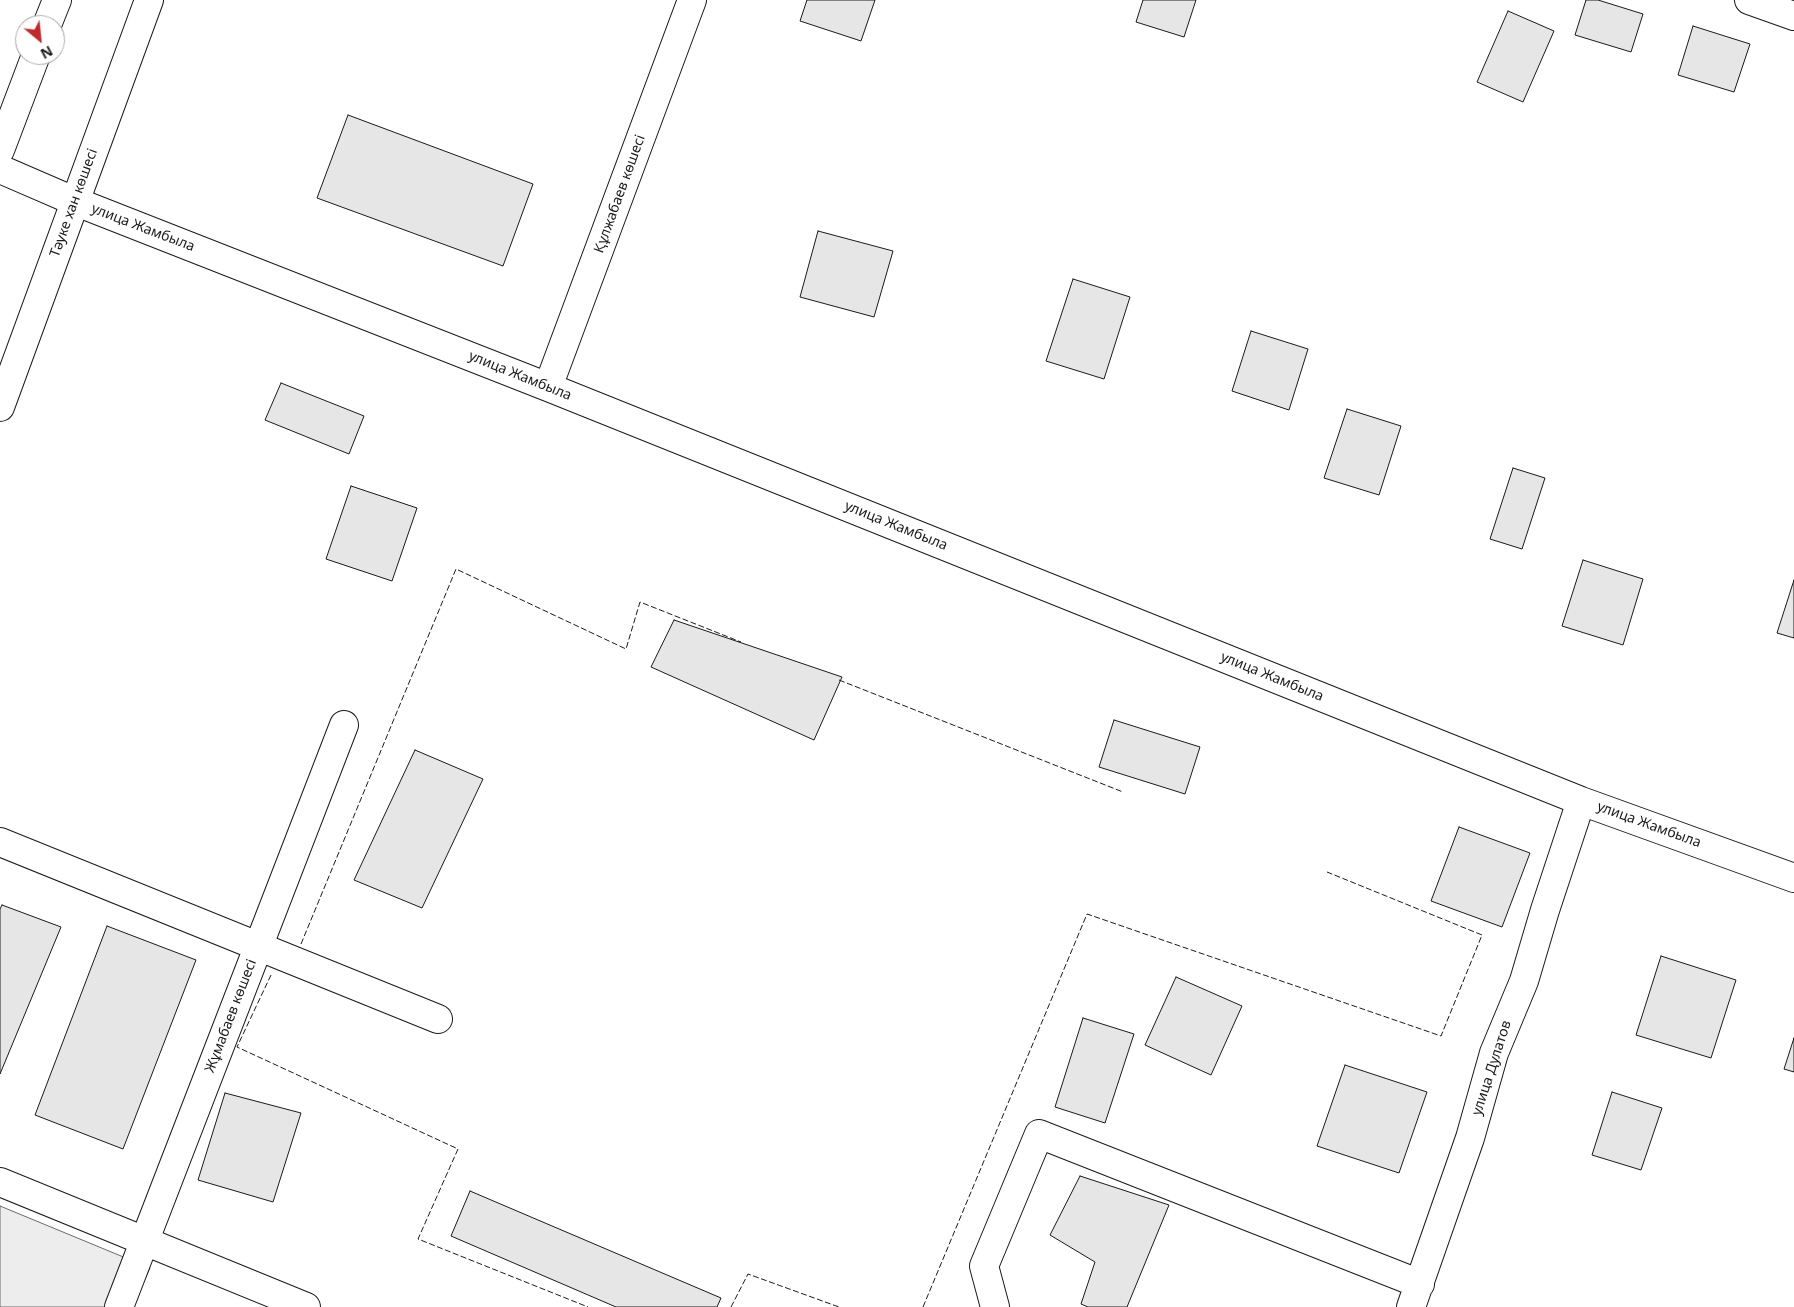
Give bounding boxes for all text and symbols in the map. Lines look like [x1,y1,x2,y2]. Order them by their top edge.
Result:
north arrow [15,15,65,65]
text: N [37,42,56,64]
street label: Құлжабаев көшесі [591,133,649,255]
street label: Тәуке хан көшесі [47,146,101,260]
street label: улица Жамбыла [89,201,197,255]
street label: улица Жамбыла [466,348,574,404]
street label: улица Жамбыла [842,498,950,554]
street label: улица Жамбыла [1218,649,1326,705]
street label: улица Жамбыла [1595,798,1703,852]
street label: Жұмабаев көшесі [202,957,260,1075]
street label: улица Дулатов [1469,1018,1515,1118]

